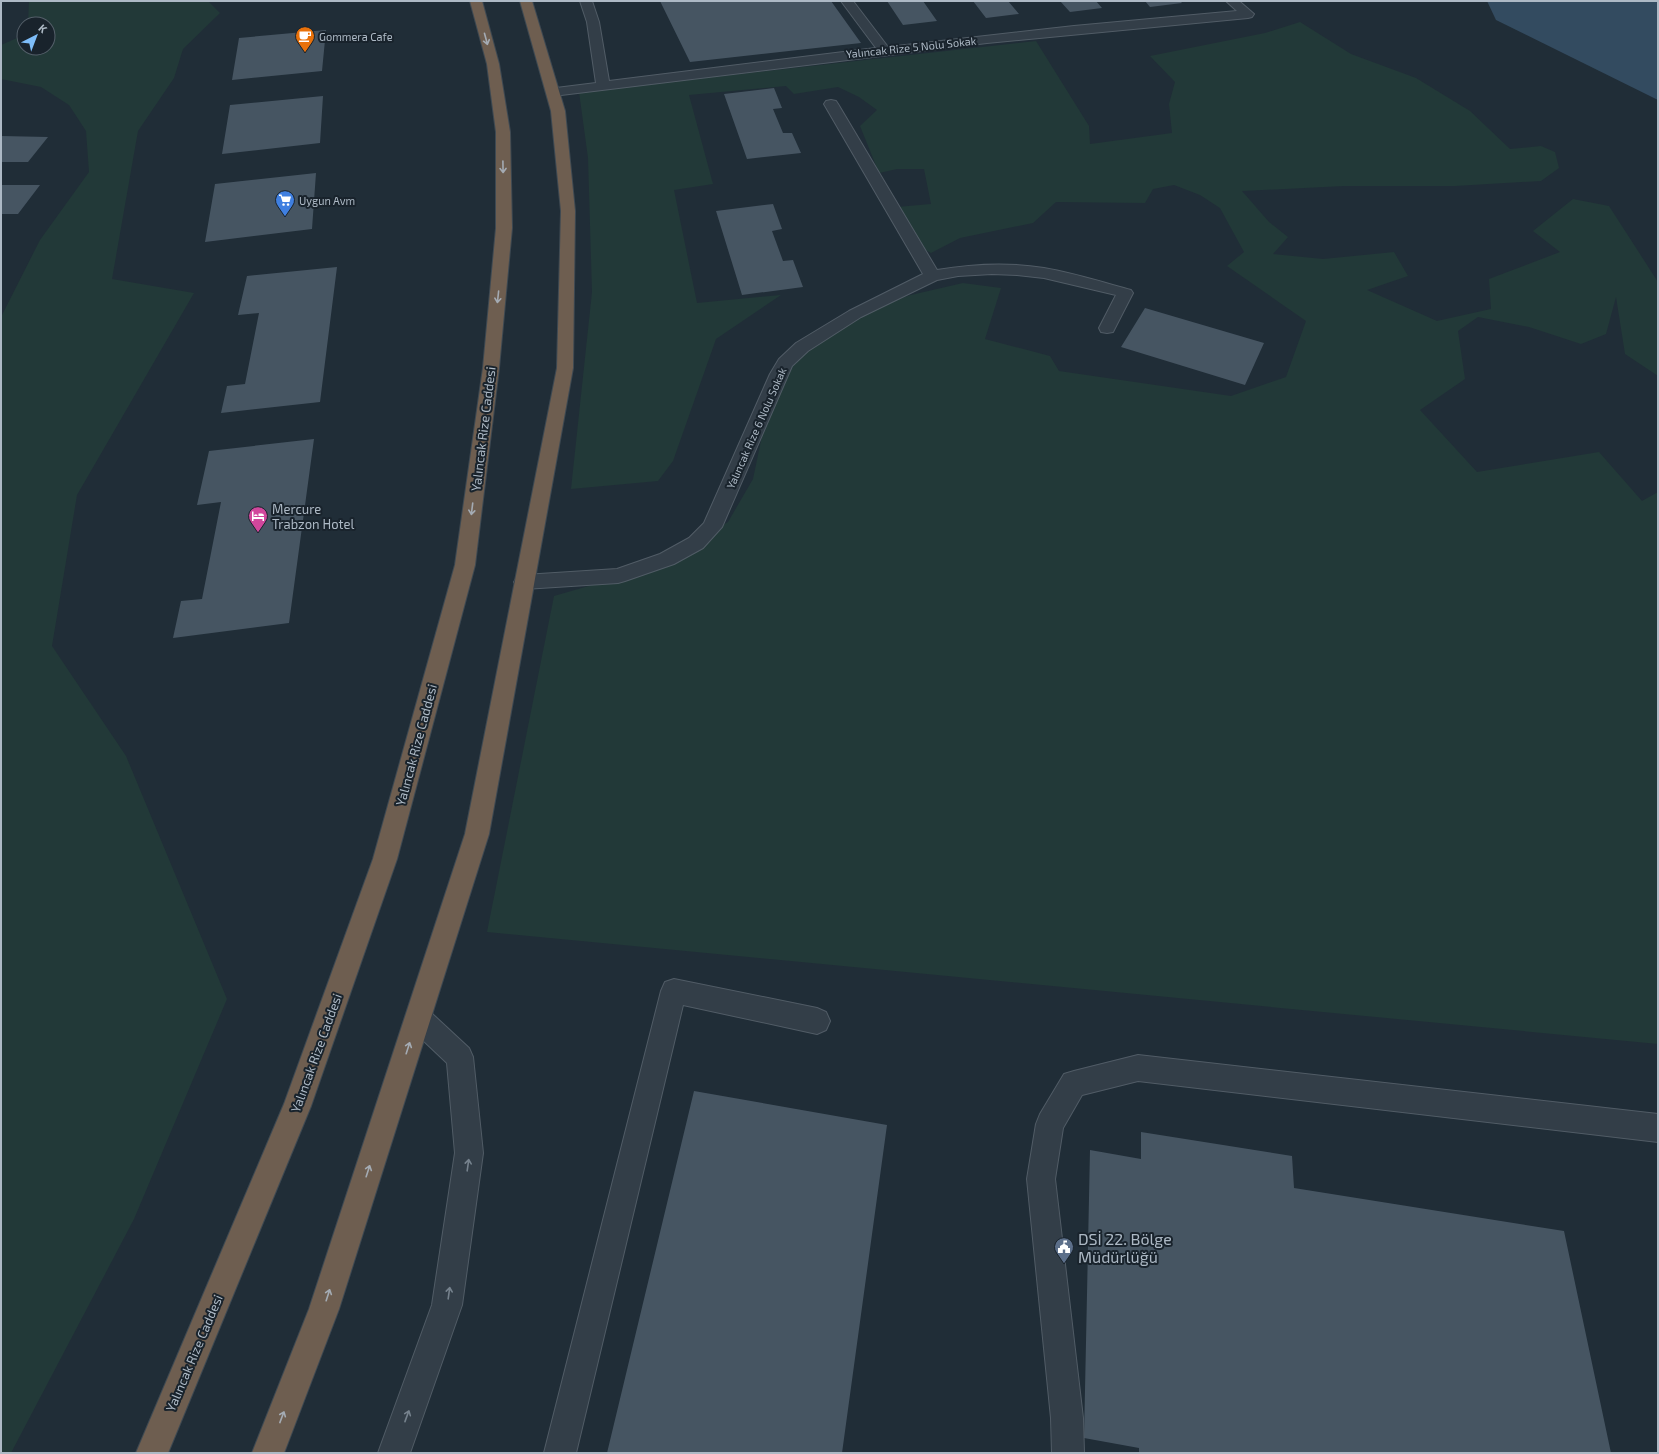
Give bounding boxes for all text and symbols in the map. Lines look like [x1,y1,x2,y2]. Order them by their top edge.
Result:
north arrow [16,16,56,56]
text: K [36,21,50,35]
cafe icon: Gommera Cafe [294,25,316,53]
place label: Gommera Cafe [319,30,393,43]
one-way arrow [483,32,490,45]
street label: Yalıncak Rize 5 Nolu Sokak [845,34,977,60]
one-way arrow [499,160,507,173]
supermarket icon: Uygun Avm [274,189,296,217]
place label: Uygun Avm [299,194,355,207]
one-way arrow [494,290,501,303]
street label: Yalıncak Rize 6 Nolu Sokak [723,365,789,491]
street label: Yalıncak Rize Caddesi [467,366,499,492]
place label: Mercure Trabzon Hotel [272,501,355,532]
one-way arrow [469,502,476,515]
hotel icon: Mercure Trabzon Hotel [247,505,269,533]
street label: Yalıncak Rize Caddesi [392,682,440,808]
street label: Yalıncak Rize Caddesi [287,991,345,1115]
one-way arrow [405,1041,412,1054]
one-way arrow [464,1159,472,1172]
one-way arrow [365,1165,372,1178]
place label: DSİ 22. Bölge Müdürlüğü [1078,1229,1172,1266]
public building icon: DSİ 22. Bölge Müdürlüğü [1053,1236,1075,1264]
one-way arrow [445,1287,453,1300]
one-way arrow [325,1289,332,1302]
street label: Yalıncak Rize Caddesi [162,1292,226,1414]
one-way arrow [279,1411,287,1423]
one-way arrow [403,1411,411,1423]

